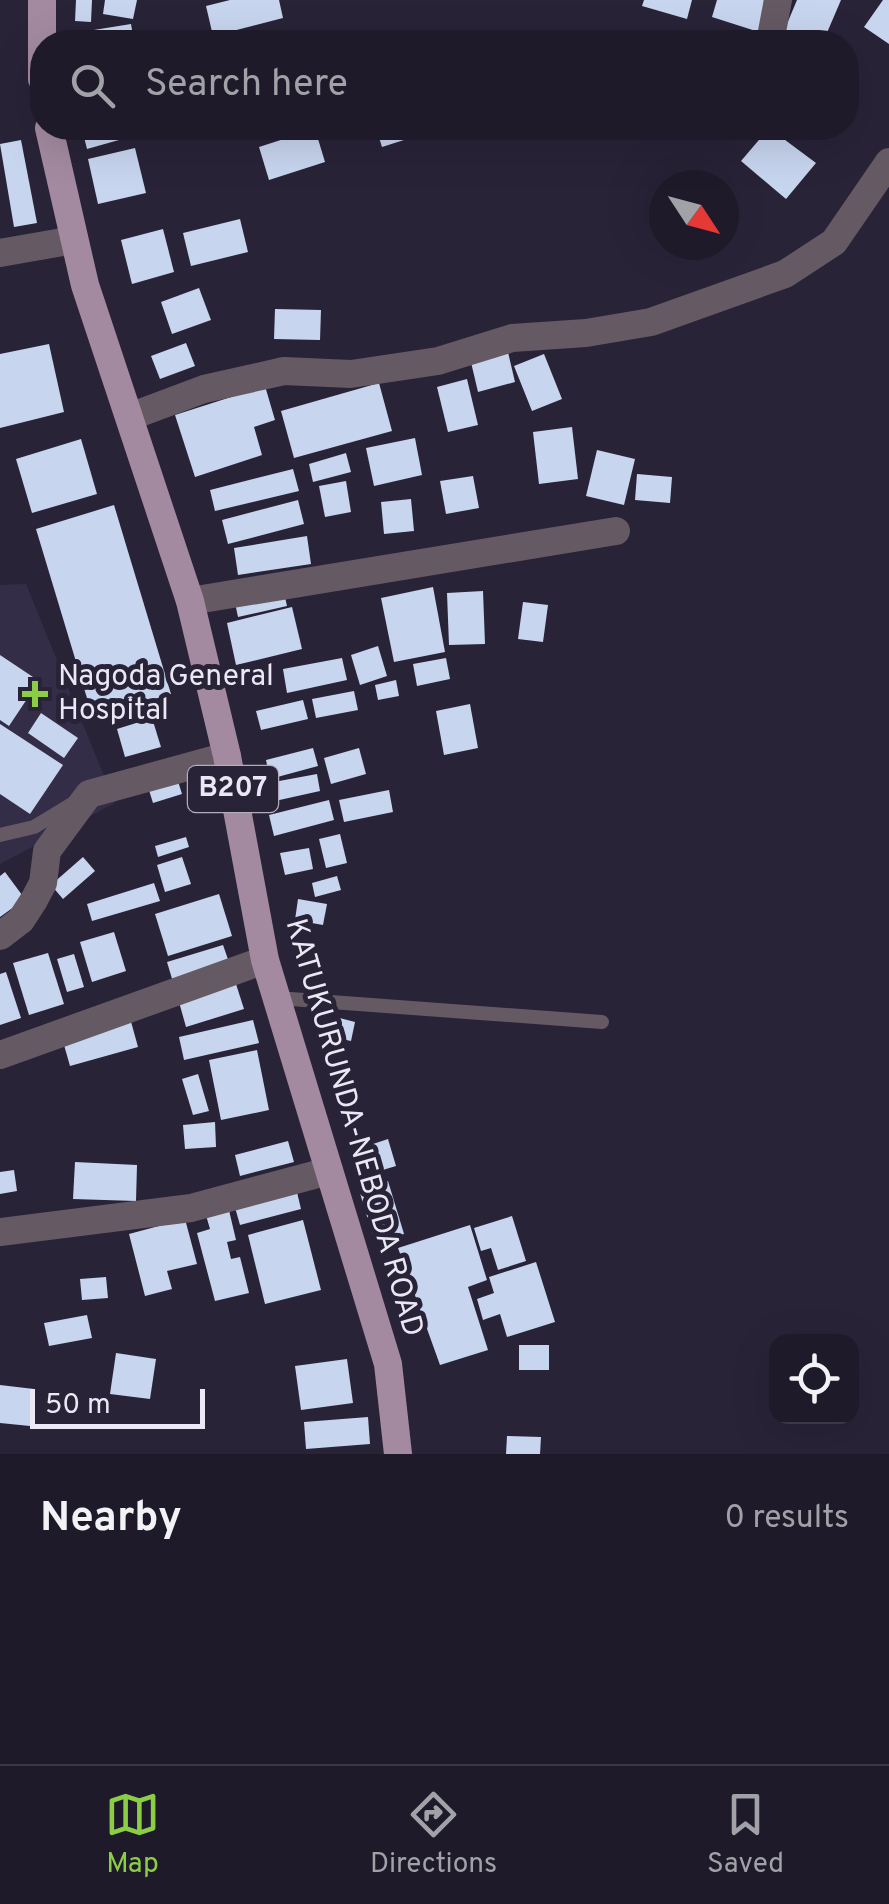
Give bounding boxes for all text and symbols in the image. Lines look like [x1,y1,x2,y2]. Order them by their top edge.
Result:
search box [30,30,859,140]
icon: search [65,58,120,113]
text: Search here [145,61,348,110]
north arrow [649,170,739,260]
place label: Nagoda General Hospital [58,659,274,730]
marker: Nagoda General Hospital [22,681,48,707]
road number: B207 [188,766,278,812]
street label: KATUKURUNDA-NEBODA ROAD [276,915,430,1341]
map controls [769,1334,859,1424]
button: locate [769,1334,859,1424]
scale bar [30,1384,205,1428]
text: 50 m [45,1388,111,1424]
text: Nearby [40,1493,182,1546]
text: 0 results [724,1499,849,1539]
tab: Map [105,1787,160,1883]
tab: Directions [370,1787,497,1883]
tab: Saved [707,1787,784,1883]

